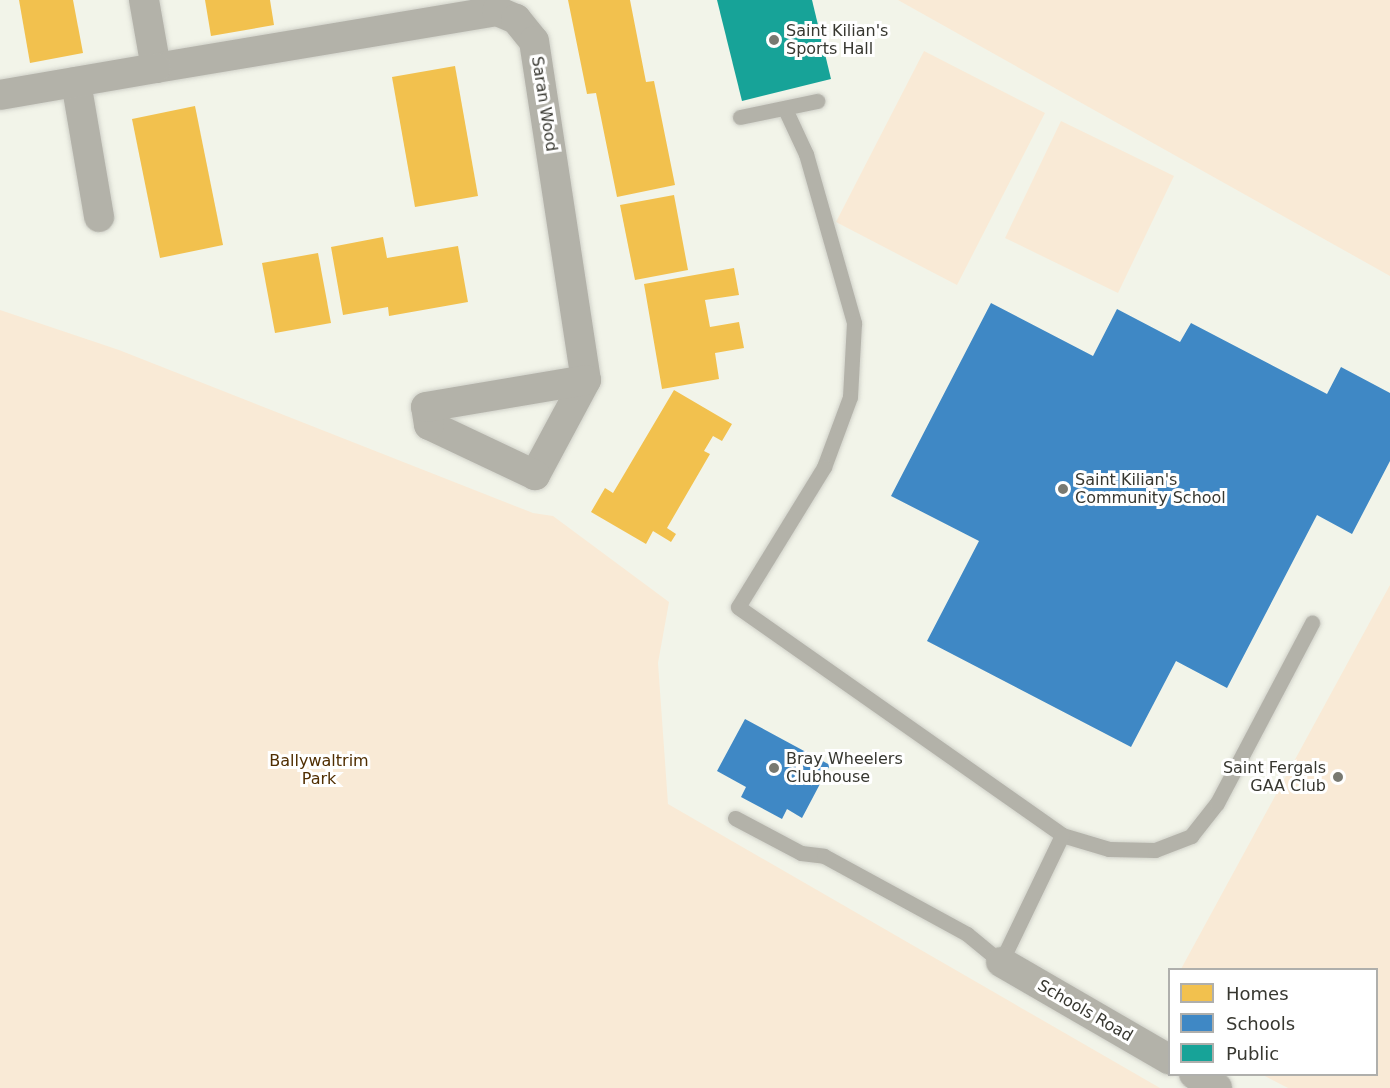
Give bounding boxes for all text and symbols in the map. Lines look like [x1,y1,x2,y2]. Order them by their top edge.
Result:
place label: Saint Kilian's Sports Hall [786,21,888,59]
marker: Saint Kilian's Sports Hall [767,33,781,47]
street label: Saran Wood [527,55,561,153]
place label: Saint Kilian's Community School [1075,470,1226,508]
marker: Saint Kilian's Community School [1056,482,1070,496]
place label: Bray Wheelers Clubhouse [786,749,903,787]
park label: Ballywaltrim Park [269,751,369,789]
place label: Saint Fergals GAA Club [1223,758,1326,796]
marker: Bray Wheelers Clubhouse [767,761,781,775]
marker: Saint Fergals GAA Club [1331,770,1345,784]
legend [1168,968,1378,1076]
street label: Schools Road [1034,976,1136,1046]
text: Homes [1226,983,1289,1004]
text: Schools [1226,1013,1295,1034]
text: Public [1226,1043,1279,1064]

